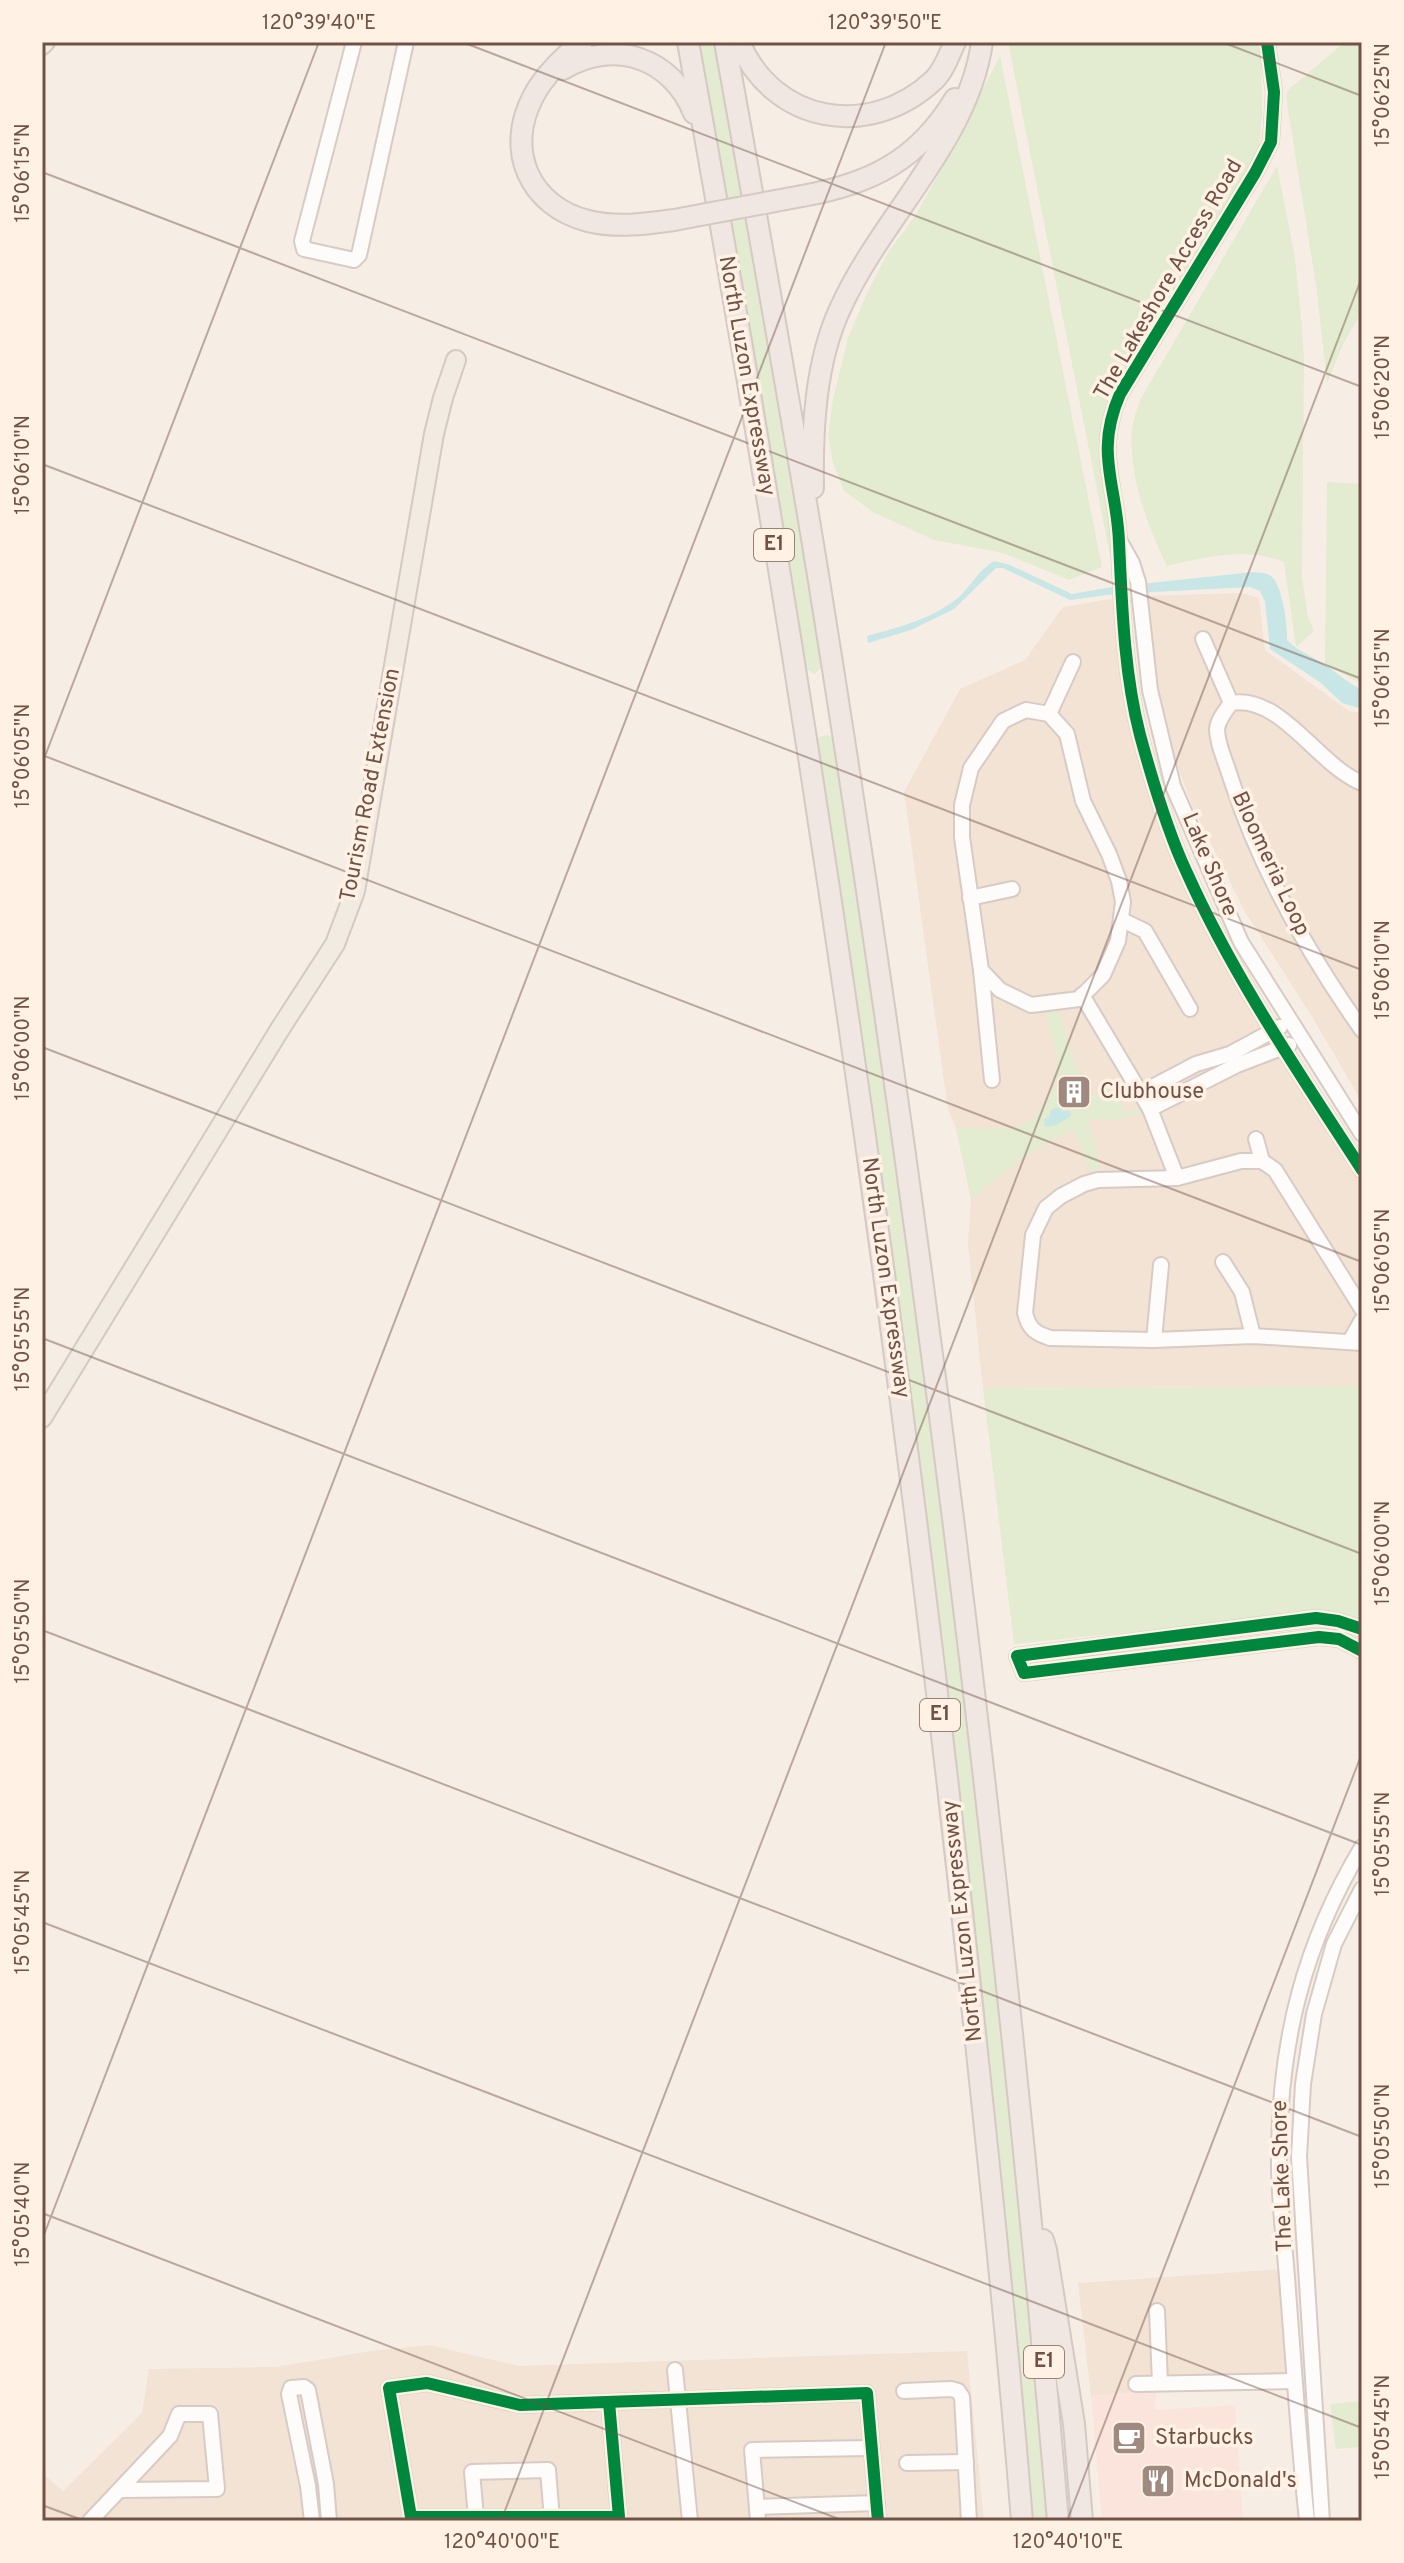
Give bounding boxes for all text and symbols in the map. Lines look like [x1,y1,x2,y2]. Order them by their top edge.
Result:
text: 120°39'40"E [262,11,376,37]
text: 120°39'50"E [828,11,942,37]
text: 15°06'25"N [1371,43,1397,147]
text: 15°06'15"N [11,123,37,223]
street label: The Lakeshore Access Road [1089,155,1249,405]
street label: North Luzon Expressway [712,254,780,498]
text: 15°06'20"N [1371,335,1397,439]
text: 15°06'10"N [11,415,37,515]
road number: E1 [754,529,794,561]
text: 15°06'15"N [1371,628,1397,728]
street label: Tourism Road Extension [335,666,407,904]
text: 15°06'05"N [11,704,37,808]
street label: Bloomeria Loop [1225,787,1315,941]
street label: Lake Shore [1175,809,1243,921]
text: 15°06'10"N [1371,920,1397,1020]
text: 15°06'00"N [11,996,37,1100]
building icon: Clubhouse [1055,1073,1093,1111]
place label: Clubhouse [1100,1079,1204,1106]
street label: North Luzon Expressway [855,1156,915,1400]
text: 15°06'05"N [1371,1209,1397,1313]
text: 15°05'55"N [11,1287,37,1391]
text: 15°06'00"N [1371,1501,1397,1605]
text: 15°05'50"N [11,1578,37,1684]
road number: E1 [920,1699,960,1731]
text: 15°05'55"N [1371,1792,1397,1896]
street label: North Luzon Expressway [937,1799,989,2043]
text: 15°05'45"N [11,1870,37,1974]
text: 15°05'50"N [1371,2083,1397,2189]
street label: The Lake Shore [1267,2099,1299,2253]
text: 15°05'40"N [11,2161,37,2267]
road number: E1 [1024,2346,1064,2378]
text: 15°05'45"N [1371,2375,1397,2479]
cafe icon: Starbucks [1110,2419,1148,2457]
place label: Starbucks [1155,2425,1254,2452]
restaurant icon: McDonald's [1139,2462,1177,2500]
place label: McDonald's [1184,2468,1297,2495]
text: 120°40'00"E [444,2530,560,2556]
text: 120°40'10"E [1013,2530,1123,2556]

